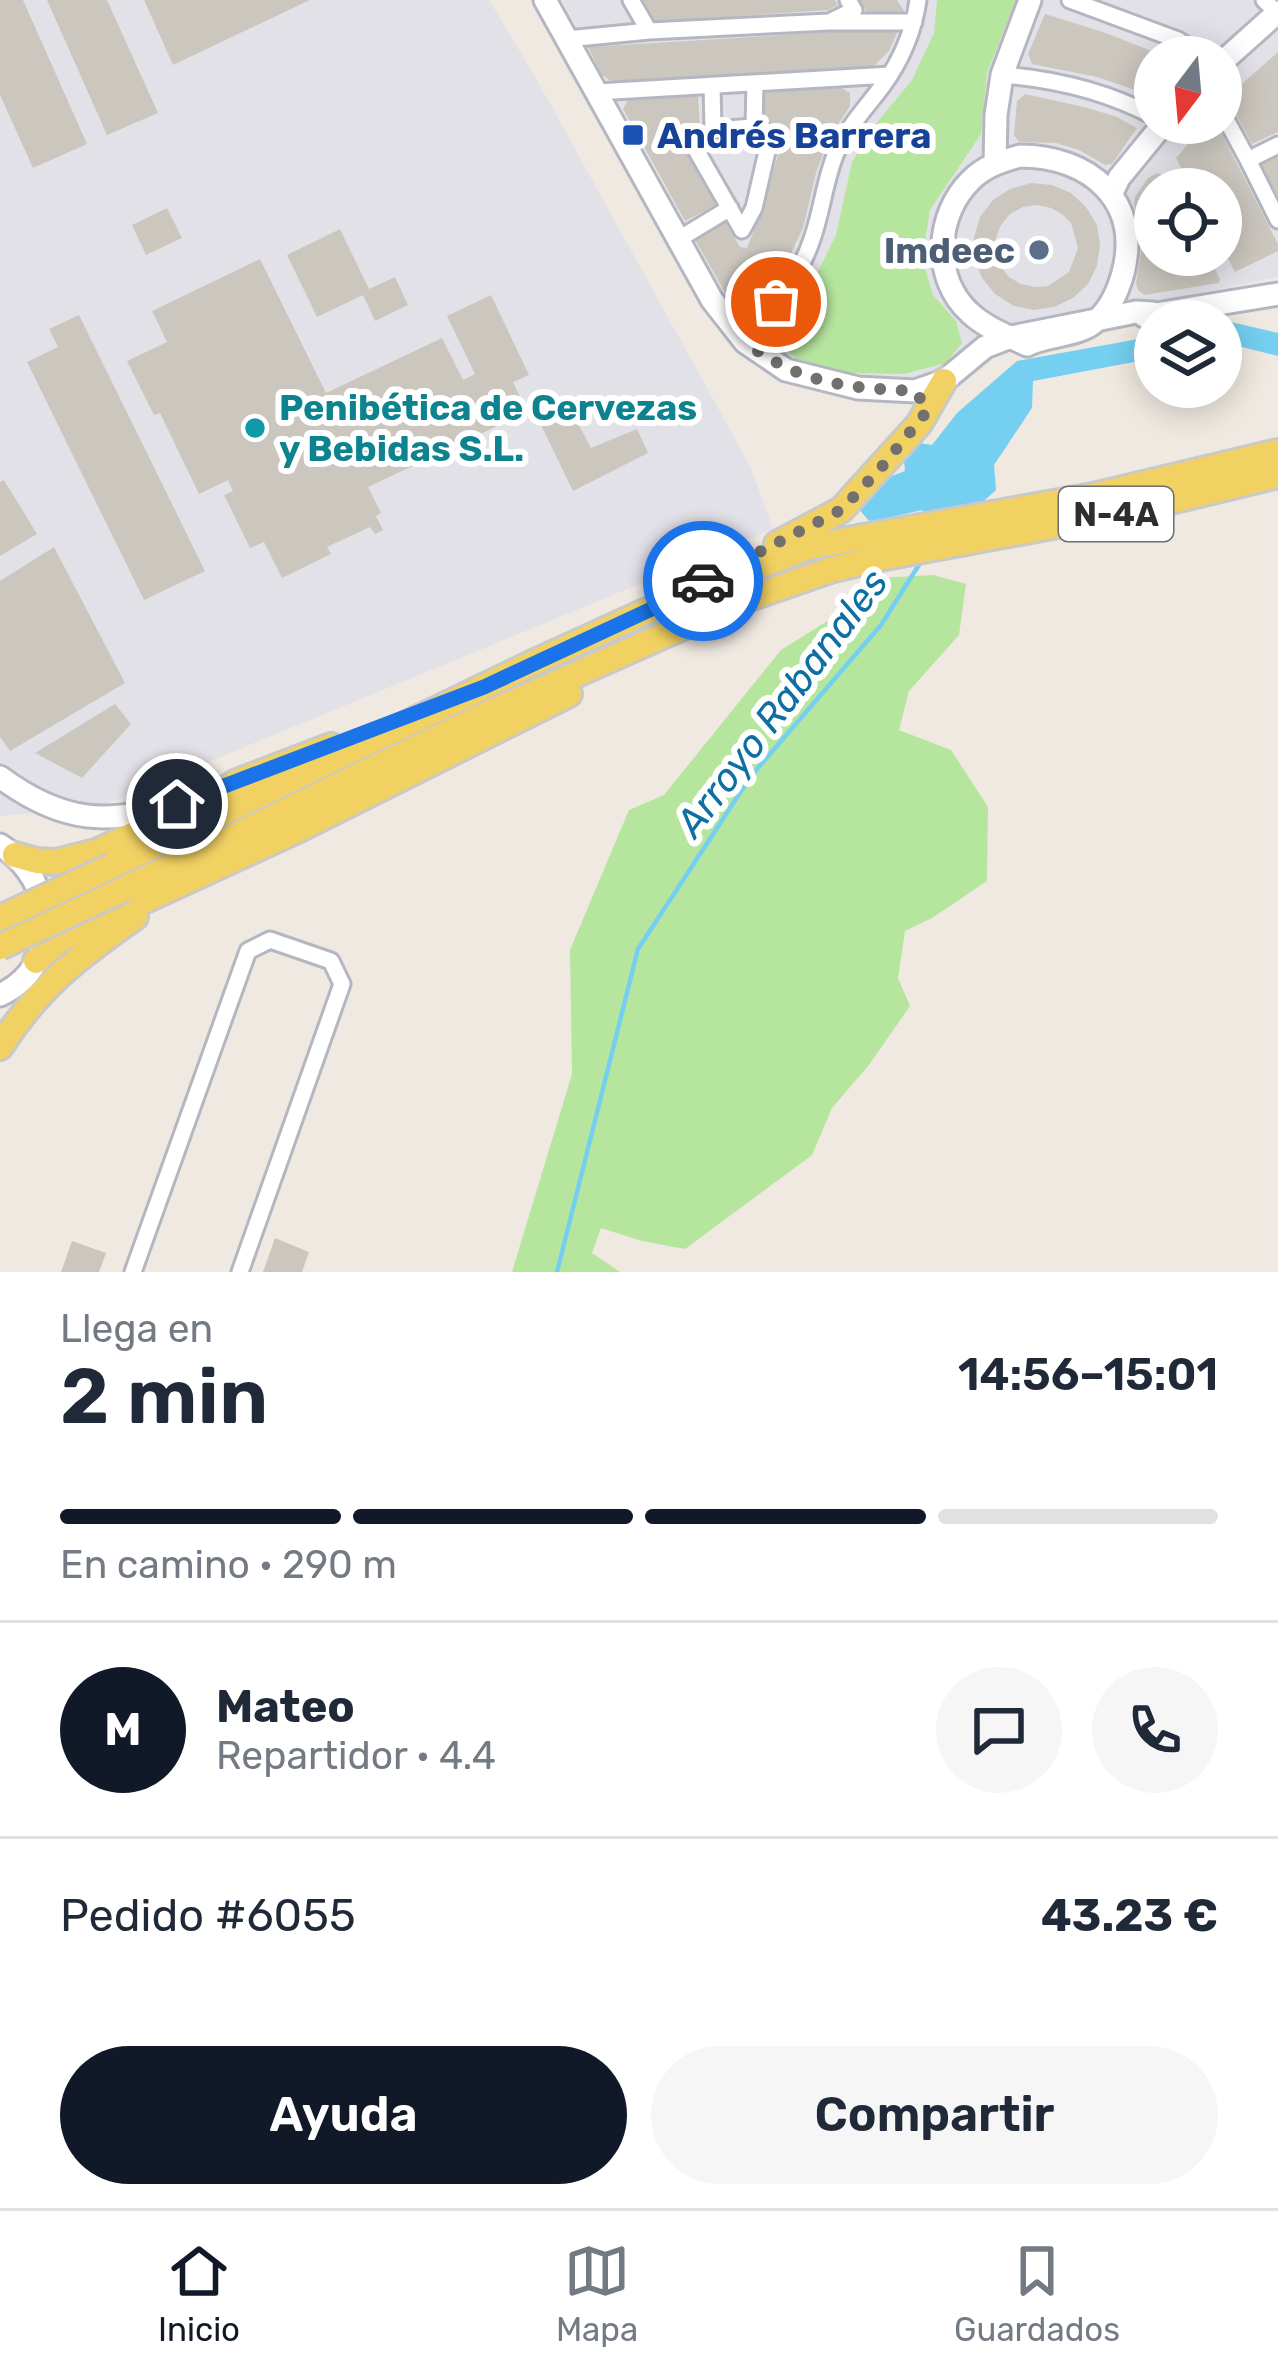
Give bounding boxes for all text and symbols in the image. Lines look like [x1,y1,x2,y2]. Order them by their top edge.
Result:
north arrow [1134,36,1242,144]
map controls [1134,36,1242,408]
place label: Andrés Barrera [657,114,932,157]
marker: Andrés Barrera [620,122,646,148]
button: locate [1134,168,1242,276]
place label: Imdeec [884,229,1015,272]
marker: Imdeec [1026,237,1052,263]
pin [725,251,827,353]
icon: bag [743,269,809,335]
button: layers [1134,300,1242,408]
place label: Penibética de Cervezas y Bebidas S.L. [279,386,697,470]
marker: Penibética de Cervezas y Bebidas S.L. [242,415,268,441]
road number: N-4A [1059,487,1173,541]
courier [643,521,763,641]
icon: car [670,548,736,614]
water label: Arroyo Rabanales [665,560,897,847]
pin [126,753,228,855]
icon: home [144,771,210,837]
text: Llega en [60,1306,213,1352]
text: 14:56–15:01 [958,1348,1218,1401]
text: 2 min [60,1350,268,1443]
text: En camino · 290 m [60,1542,397,1588]
button: chat [936,1667,1062,1793]
button: phone [1092,1667,1218,1793]
text: Mateo [216,1680,355,1733]
text: M [104,1703,142,1756]
text: Repartidor · 4.4 [216,1733,496,1779]
text: Pedido #6055 [60,1889,356,1942]
text: 43.23 € [1041,1889,1218,1942]
button: Ayuda [60,2046,627,2184]
button: Compartir [651,2046,1218,2184]
tab: Inicio [158,2238,240,2349]
tab: Mapa [556,2238,638,2349]
tab: Guardados [954,2238,1120,2349]

